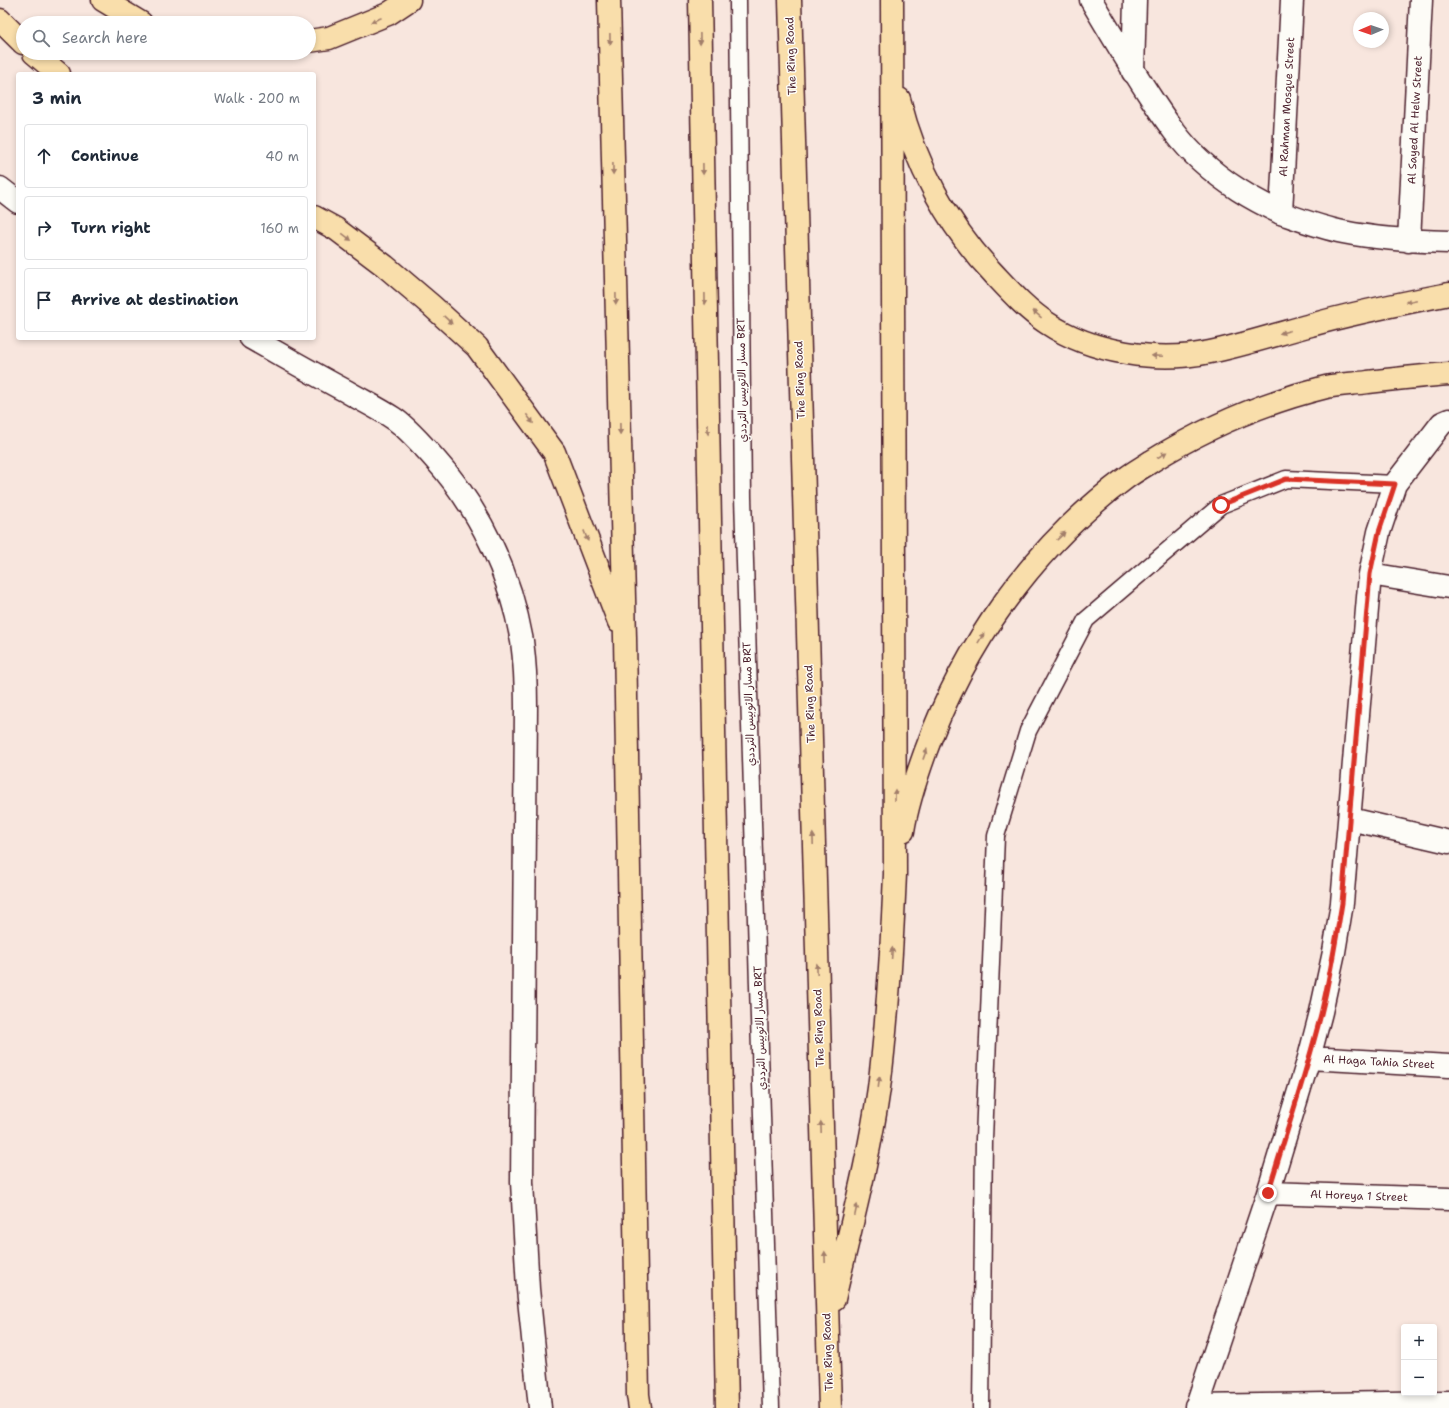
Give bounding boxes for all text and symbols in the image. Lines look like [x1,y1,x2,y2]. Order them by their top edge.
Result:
north arrow [1353,12,1389,48]
search box [16,16,316,60]
one-way arrow [369,17,381,23]
street label: The Ring Road [782,17,800,95]
icon: search [30,27,52,49]
text: Search here [62,28,148,48]
one-way arrow [607,33,613,46]
one-way arrow [697,33,704,45]
street label: Al Rahman Mosque Street [1276,36,1298,177]
street label: Al Sayed Al Helw Street [1404,55,1426,185]
text: 3 min [32,87,82,109]
text: Walk · 200 m [214,90,300,107]
icon: ahead [33,145,55,167]
text: Continue [71,146,139,166]
text: 40 m [265,148,299,165]
one-way arrow [610,163,616,176]
one-way arrow [700,163,706,176]
icon: right [33,217,55,239]
text: Turn right [71,218,151,238]
text: 160 m [261,220,299,237]
one-way arrow [342,233,353,241]
icon: arrive [33,289,55,311]
text: Arrive at destination [71,290,239,310]
one-way arrow [613,293,620,305]
one-way arrow [702,293,709,305]
one-way arrow [1405,299,1417,305]
one-way arrow [1031,310,1042,319]
one-way arrow [443,315,453,325]
street label: مسار الاتوبيس الترددي BRT [733,317,752,442]
one-way arrow [1278,329,1290,335]
street label: The Ring Road [791,341,809,419]
one-way arrow [1150,353,1163,359]
one-way arrow [526,414,535,425]
one-way arrow [617,423,623,436]
one-way arrow [705,423,711,436]
one-way arrow [1157,451,1167,459]
route start [1212,496,1230,514]
one-way arrow [584,530,590,542]
one-way arrow [1056,531,1066,540]
one-way arrow [977,633,985,643]
street label: مسار الاتوبيس الترددي BRT [739,641,760,766]
street label: The Ring Road [801,665,819,743]
one-way arrow [922,748,928,760]
one-way arrow [892,788,898,801]
one-way arrow [810,833,817,845]
one-way arrow [888,947,895,959]
one-way arrow [814,962,820,975]
street label: مسار الاتوبيس الترددي BRT [750,965,771,1090]
street label: The Ring Road [810,989,828,1067]
street label: Al Haga Tahia Street [1323,1052,1435,1072]
one-way arrow [876,1076,882,1088]
one-way arrow [818,1121,825,1133]
route end [1259,1184,1277,1202]
street label: Al Horeya 1 Street [1310,1187,1408,1205]
one-way arrow [853,1204,859,1216]
one-way arrow [822,1250,828,1263]
street label: The Ring Road [819,1313,837,1391]
map controls [1401,1324,1437,1396]
button: + [1401,1324,1437,1360]
button: − [1401,1360,1437,1396]

